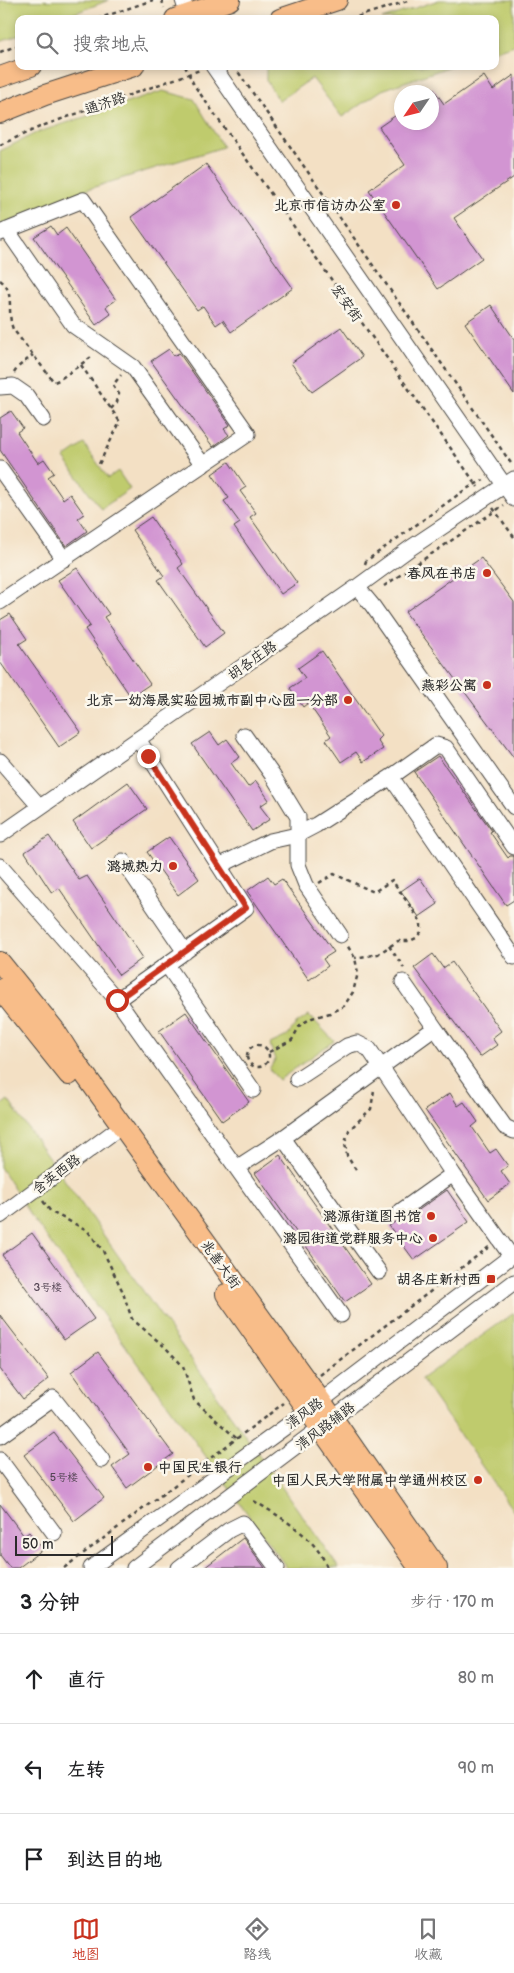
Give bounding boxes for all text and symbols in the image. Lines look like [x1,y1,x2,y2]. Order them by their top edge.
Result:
search box [15,15,499,70]
icon: search [33,29,61,57]
text: 搜索地点 [73,33,149,56]
north arrow [394,85,439,130]
street label: 通济路 [83,89,128,118]
place label: 北京市信访办公室 [274,197,386,214]
marker: 北京市信访办公室 [390,199,402,211]
street label: 宏安街 [328,281,366,325]
place label: 春风在书店 [407,565,477,582]
marker: 春风在书店 [481,567,493,579]
street label: 胡各庄路 [224,637,280,683]
place label: 燕彩公寓 [421,677,477,694]
marker: 燕彩公寓 [481,679,493,691]
place label: 北京一幼海晟实验园城市副中心园一分部 [86,692,338,709]
marker: 北京一幼海晟实验园城市副中心园一分部 [342,694,354,706]
route end [137,745,160,768]
place label: 潞城热力 [107,858,163,875]
marker: 潞城热力 [167,860,179,872]
route start [106,989,129,1012]
street label: 含英西路 [29,1151,84,1198]
place label: 潞源街道图书馆 [323,1208,421,1225]
marker: 潞源街道图书馆 [425,1210,437,1222]
place label: 潞园街道党群服务中心 [283,1230,423,1247]
marker: 潞园街道党群服务中心 [427,1232,439,1244]
street label: 兆善大街 [197,1237,244,1292]
place label: 胡各庄新村西 [397,1271,481,1288]
marker: 胡各庄新村西 [485,1273,497,1285]
house number: 3号楼 [34,1281,62,1294]
street label: 清风路 [282,1394,326,1433]
street label: 清风路辅路 [292,1399,358,1454]
place label: 中国民生银行 [158,1459,242,1476]
marker: 中国民生银行 [142,1461,154,1473]
house number: 5号楼 [50,1471,78,1484]
place label: 中国人民大学附属中学通州校区 [272,1472,468,1489]
marker: 中国人民大学附属中学通州校区 [472,1474,484,1486]
scale bar [15,1533,112,1556]
text: 50 m [22,1536,54,1553]
text: 3 分钟 [20,1590,80,1615]
text: 步行 · 170 m [411,1593,494,1612]
icon: ahead [20,1665,48,1693]
text: 直行 [67,1669,105,1692]
text: 80 m [458,1669,494,1688]
icon: left [20,1755,48,1783]
text: 左转 [67,1759,105,1782]
text: 90 m [458,1759,494,1778]
icon: arrive [20,1845,48,1873]
text: 到达目的地 [67,1849,162,1872]
tab: 地图 [72,1915,100,1963]
tab: 路线 [243,1915,271,1963]
tab: 收藏 [414,1915,442,1963]

